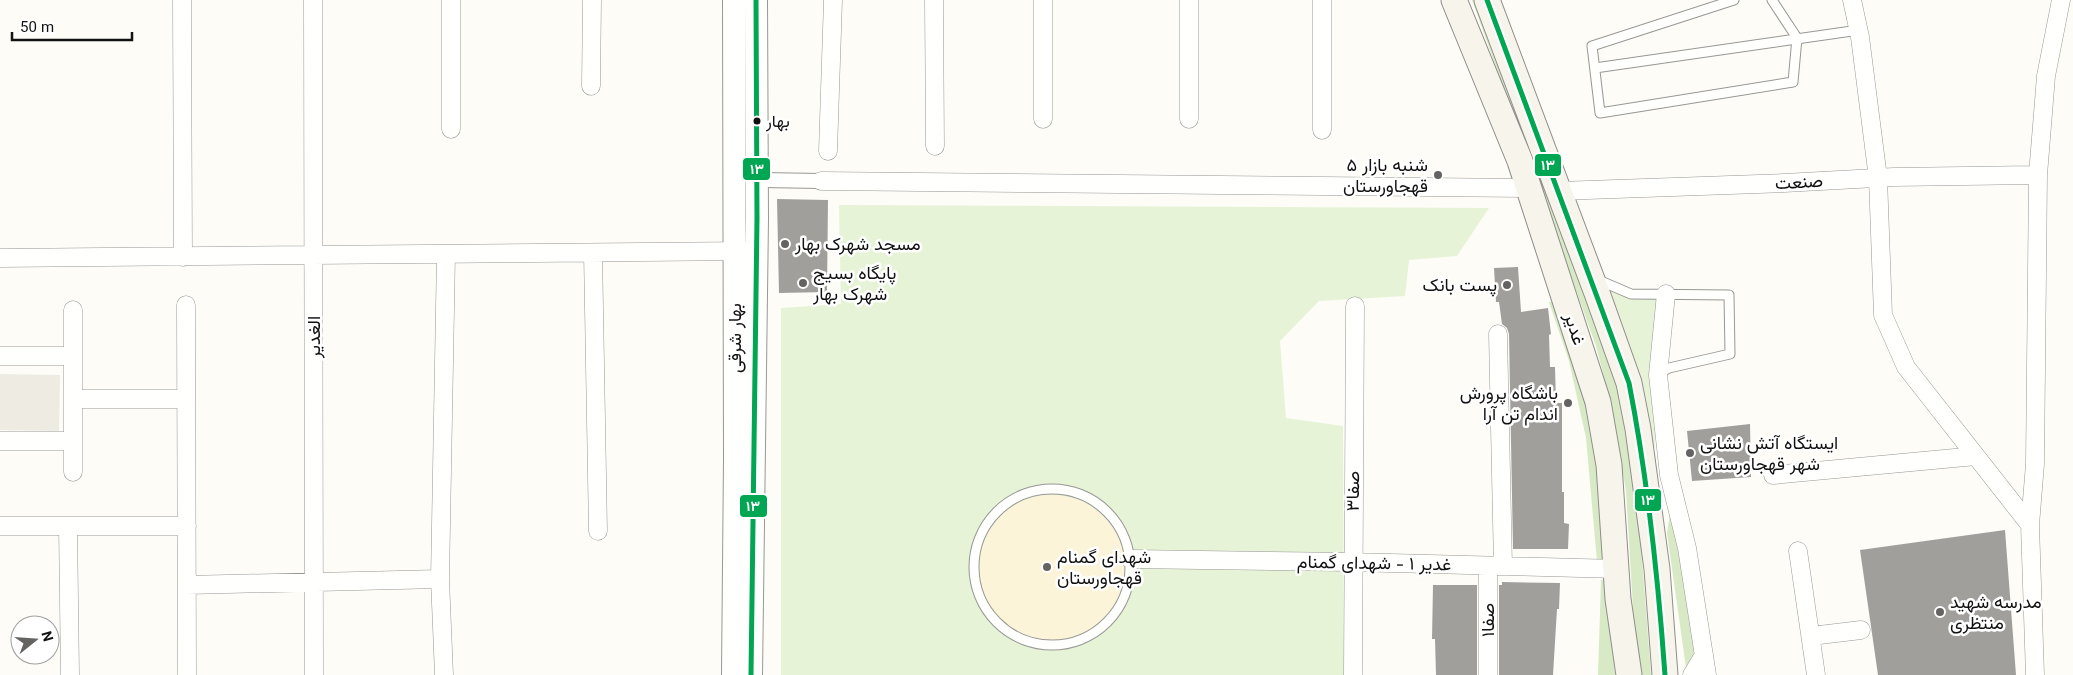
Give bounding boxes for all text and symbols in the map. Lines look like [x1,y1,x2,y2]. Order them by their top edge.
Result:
scale bar [12,10,132,42]
text: 50 m [20,17,54,40]
place label: بهار [765,110,790,136]
marker: بهار [752,116,762,126]
place label: ۵ شنبه بازار قهجاورستان [1343,153,1428,202]
line badge: ۱۳ [1534,153,1562,177]
text: ۱۳ [1541,156,1555,178]
line badge: ۱۳ [742,157,771,181]
text: ۱۳ [750,160,764,182]
marker: ۵ شنبه بازار قهجاورستان [1432,169,1444,181]
street label: صنعت [1774,169,1824,199]
place label: مسجد شهرک بهار [794,232,921,260]
marker: مسجد شهرک بهار [779,238,791,250]
place label: پایگاه بسیج شهرک بهار [812,261,896,310]
place label: پست بانک [1423,273,1497,301]
marker: پایگاه بسیج شهرک بهار [797,277,809,289]
marker: پست بانک [1501,279,1513,291]
street label: بهار شرقی [723,303,751,373]
street label: غدیر [1555,309,1591,349]
street label: الغدیر [302,316,330,359]
place label: باشگاه پرورش اندام تن آرا [1460,381,1558,430]
marker: باشگاه پرورش اندام تن آرا [1562,397,1574,409]
place label: ایستگاه آتش نشانی شهر قهجاورستان [1700,431,1838,480]
marker: ایستگاه آتش نشانی شهر قهجاورستان [1684,447,1696,459]
street label: صفا۳ [1341,470,1369,512]
line badge: ۱۳ [1634,488,1662,512]
text: ۱۳ [1641,491,1655,513]
line badge: ۱۳ [739,494,768,518]
text: ۱۳ [746,497,760,519]
place label: شهدای گمنام قهجاورستان [1057,545,1151,594]
street label: غدیر ۱ - شهدای گمنام [1296,550,1451,580]
marker: شهدای گمنام قهجاورستان [1041,561,1053,573]
place label: مدرسه شهید منتظری [1950,590,2042,639]
street label: صفا۱ [1476,603,1504,637]
marker: مدرسه شهید منتظری [1934,606,1946,618]
north arrow [10,615,60,665]
text: N [34,629,57,645]

